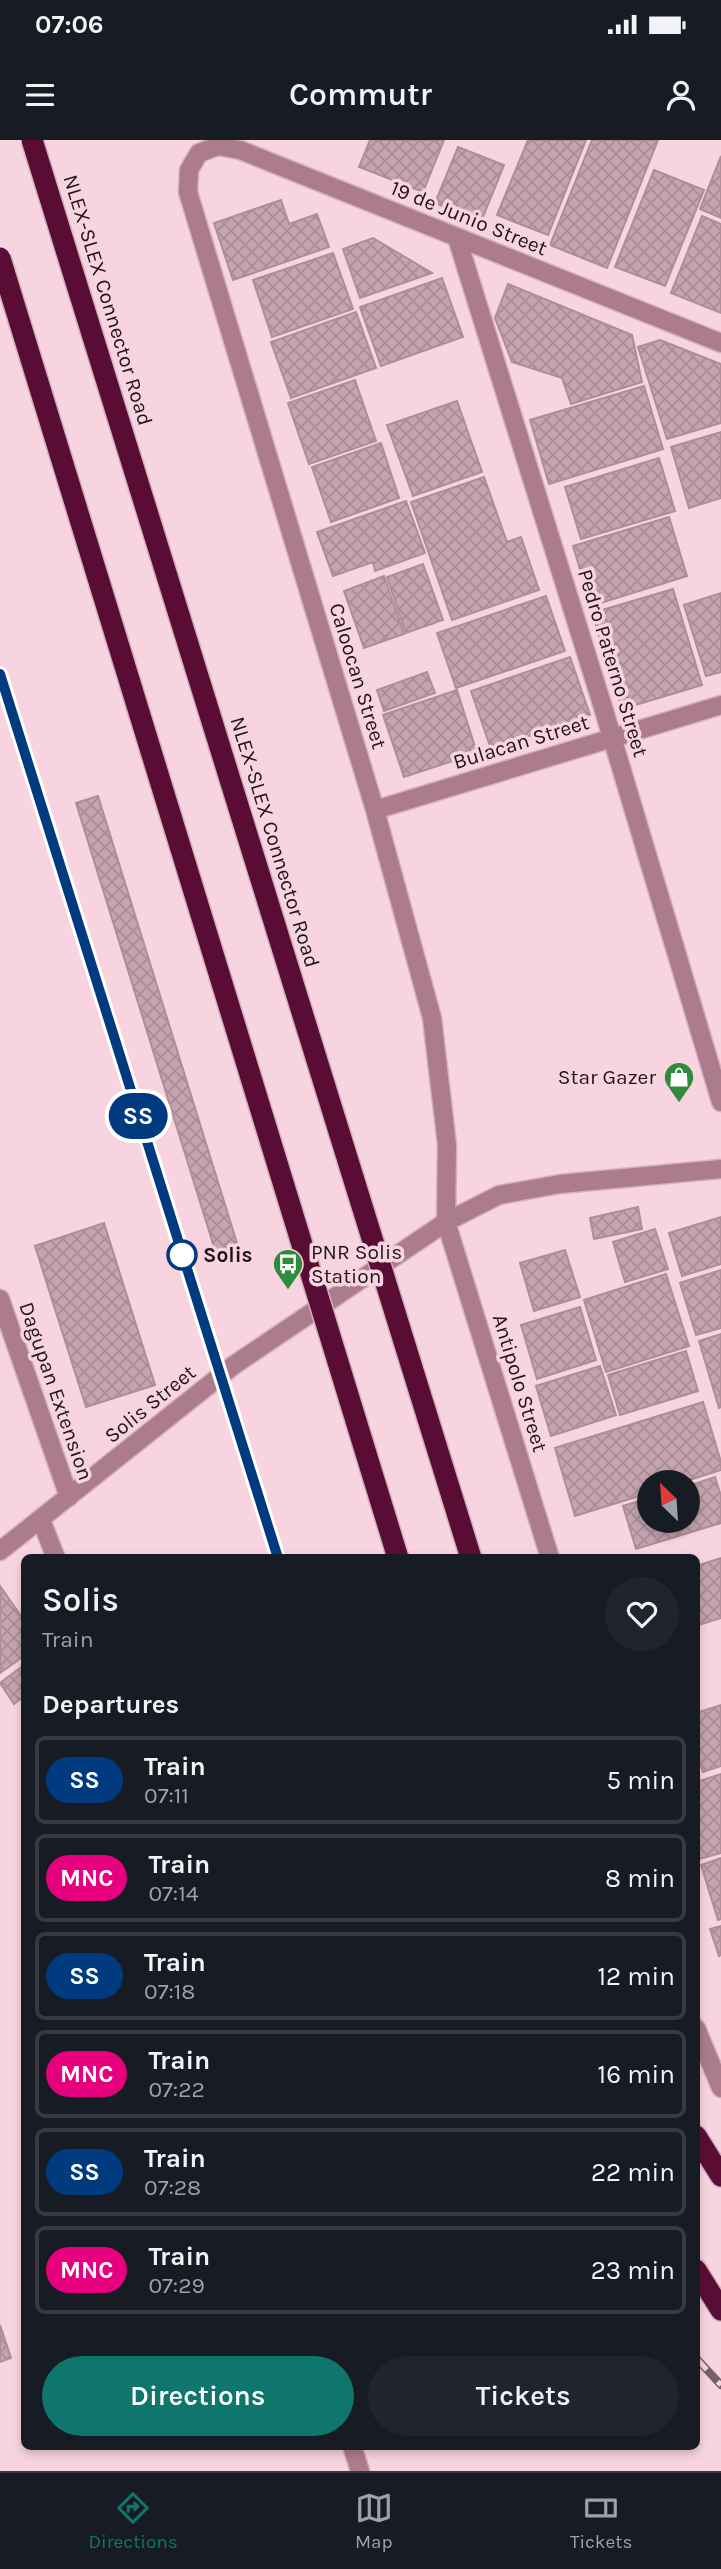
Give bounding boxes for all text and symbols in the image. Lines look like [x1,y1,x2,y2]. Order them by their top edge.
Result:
text: 07:06 [35,9,104,40]
icon: menu [21,76,59,114]
text: Commutr [289,76,432,113]
icon: person [662,76,700,114]
street label: NLEX-SLEX Connector Road [58,172,158,428]
street label: 19 de Junio Street [387,176,551,260]
street label: Pedro Paterno Street [573,566,653,760]
street label: Caloocan Street [324,600,392,752]
street label: Bulacan Street [450,710,592,774]
street label: NLEX-SLEX Connector Road [225,714,325,970]
shop icon: Star Gazer [662,1060,696,1104]
place label: Star Gazer [558,1065,656,1089]
line badge: SS [106,1093,170,1139]
text: SS [123,1102,153,1130]
marker: Solis [167,1240,197,1270]
place label: PNR Solis Station [311,1240,402,1288]
place label: Solis [203,1243,253,1267]
bus stop icon: PNR Solis Station [271,1247,305,1291]
street label: Dagupan Extension [14,1299,98,1483]
street label: Antipolo Street [488,1311,552,1455]
street label: Solis Street [100,1360,200,1448]
north arrow [637,1470,700,1533]
map controls [637,1470,700,1533]
button: heart [605,1577,679,1651]
text: Solis [42,1581,119,1619]
text: Train [42,1626,94,1653]
text: Departures [42,1689,179,1720]
text: Train [144,1751,206,1782]
text: 5 min [606,1765,675,1796]
text: SS [69,1766,100,1794]
text: 07:11 [144,1782,189,1809]
text: Train [148,1849,210,1880]
text: 8 min [605,1863,675,1894]
text: MNC [60,1864,113,1892]
text: 07:14 [148,1880,199,1907]
text: Train [144,1947,206,1978]
text: 12 min [597,1961,675,1992]
text: SS [69,1962,100,1990]
text: 07:18 [144,1978,196,2005]
text: Train [148,2045,210,2076]
text: 16 min [598,2059,675,2090]
text: MNC [60,2060,113,2088]
text: 07:22 [148,2076,205,2103]
text: Train [144,2143,206,2174]
text: 22 min [591,2157,675,2188]
text: SS [69,2158,100,2186]
text: 07:28 [144,2174,201,2201]
text: Train [148,2241,210,2272]
text: 23 min [591,2255,675,2286]
text: MNC [60,2256,113,2284]
text: 07:29 [148,2272,205,2299]
button: Directions [42,2356,354,2436]
button: Tickets [368,2356,679,2436]
tab: Directions [89,2489,178,2553]
tab: Map [355,2489,393,2553]
tab: Tickets [570,2489,632,2553]

